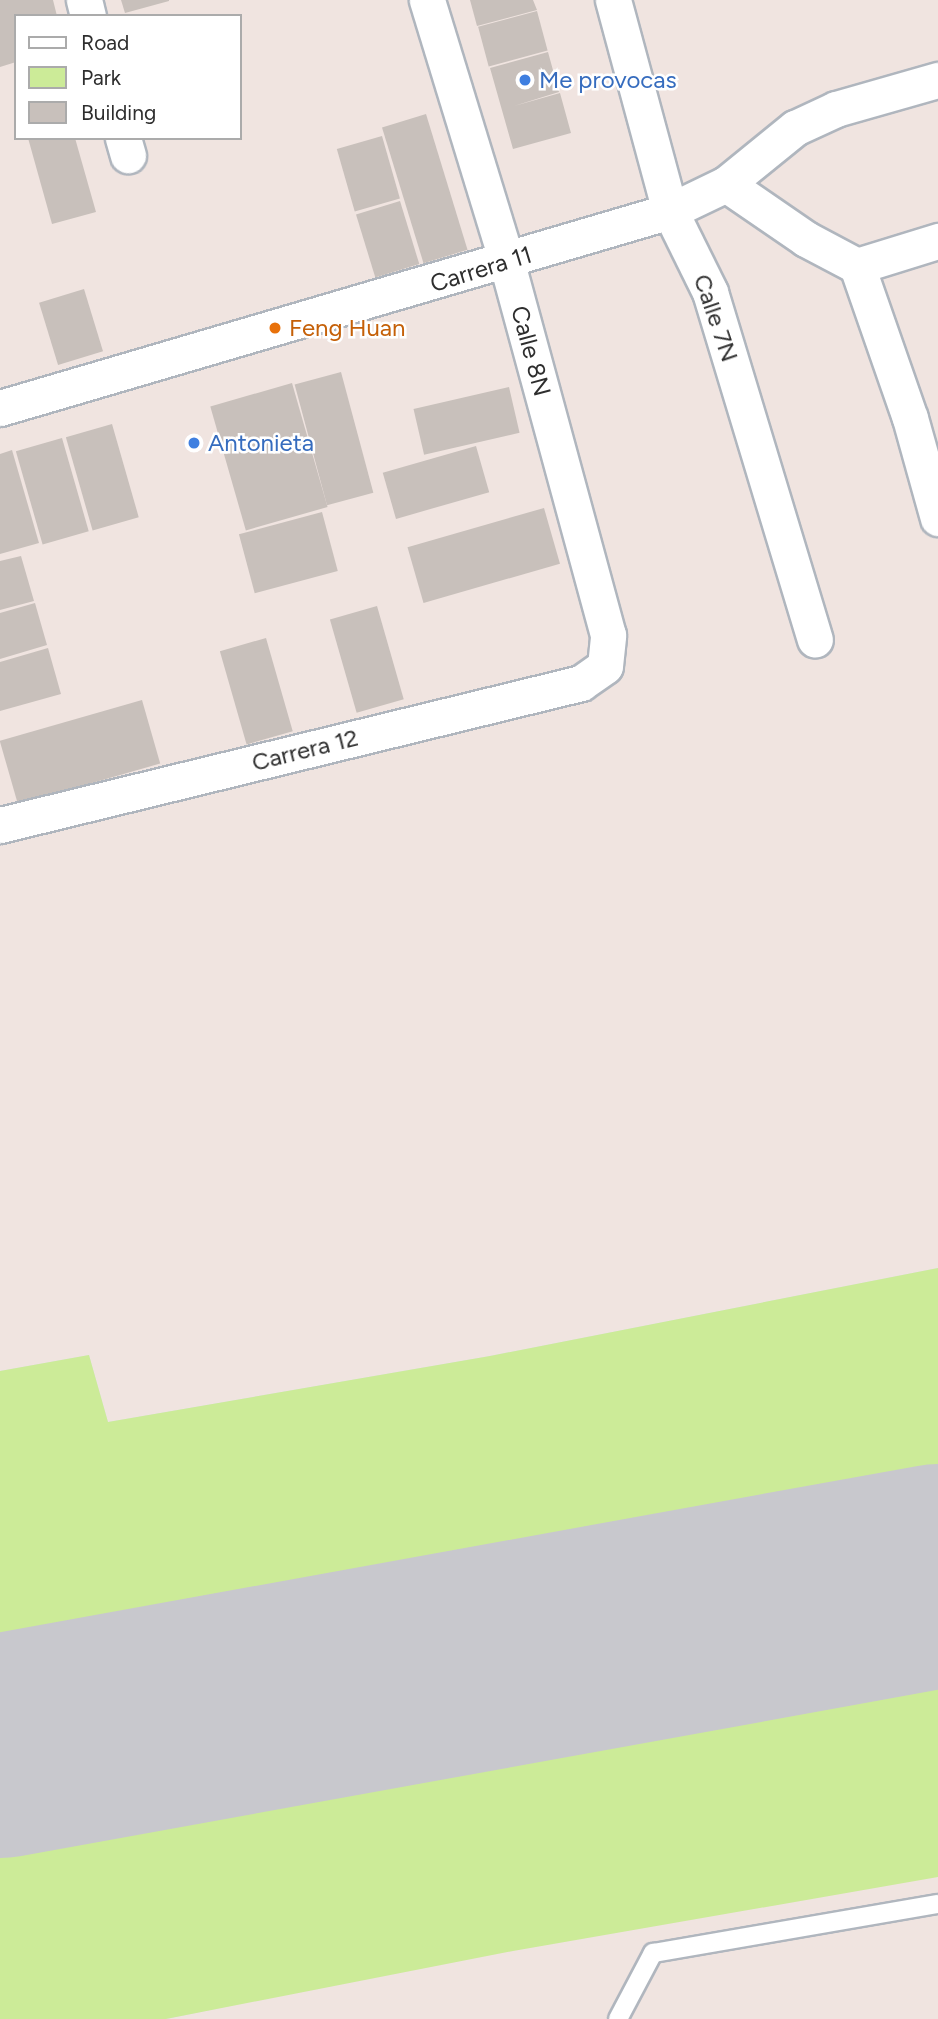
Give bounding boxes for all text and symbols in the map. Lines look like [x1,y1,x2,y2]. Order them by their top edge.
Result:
legend [14,14,242,140]
text: Road [81,30,129,55]
text: Park [81,65,121,90]
place label: Me provocas [539,66,677,94]
marker: Me provocas [517,72,533,88]
text: Building [81,100,156,125]
street label: Carrera 11 [427,240,535,298]
street label: Calle 7N [688,270,744,366]
street label: Calle 8N [505,303,557,399]
place label: Feng Huan [289,314,405,342]
marker: Feng Huan [267,320,283,336]
place label: Antonieta [208,429,314,457]
marker: Antonieta [186,435,202,451]
street label: Carrera 12 [249,723,361,777]

